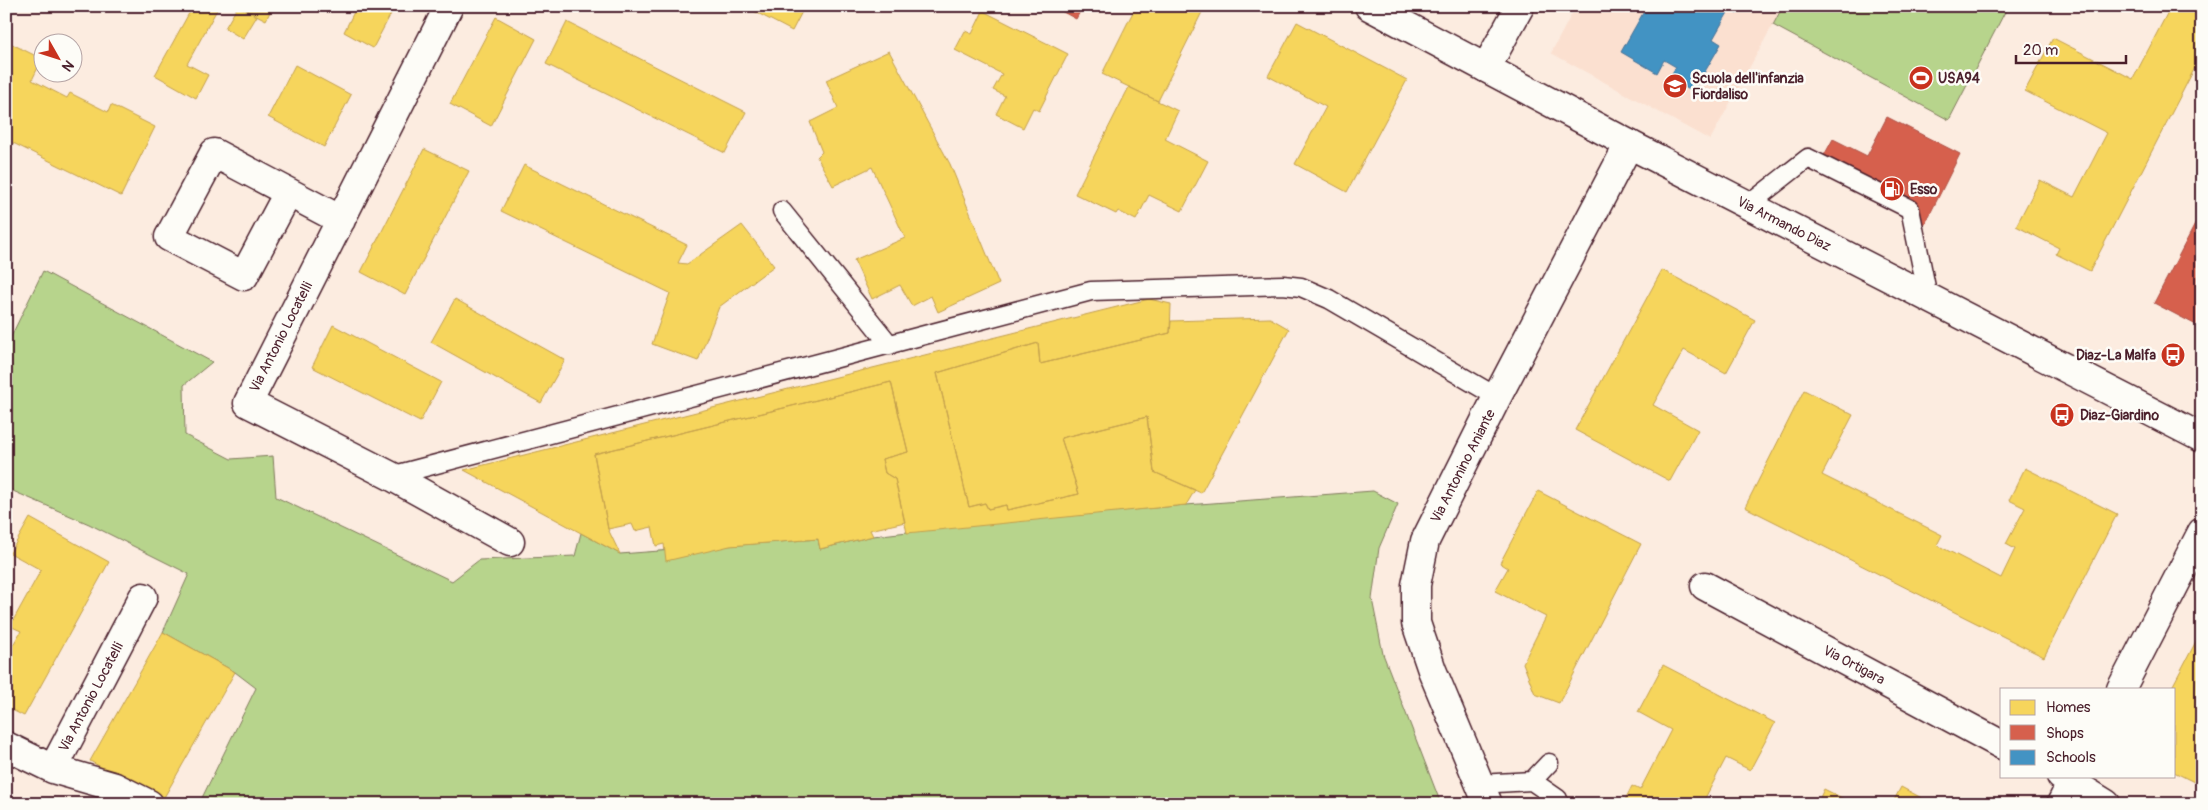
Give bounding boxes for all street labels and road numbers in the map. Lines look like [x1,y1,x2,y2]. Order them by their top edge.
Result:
street label: Via Armando Diaz [1734,193,1834,255]
street label: Via Antonio Locatelli [246,279,316,395]
street label: Via Antonino Aniante [1427,406,1499,526]
street label: Via Antonio Locatelli [55,639,127,755]
street label: Via Ortigara [1820,642,1888,688]

